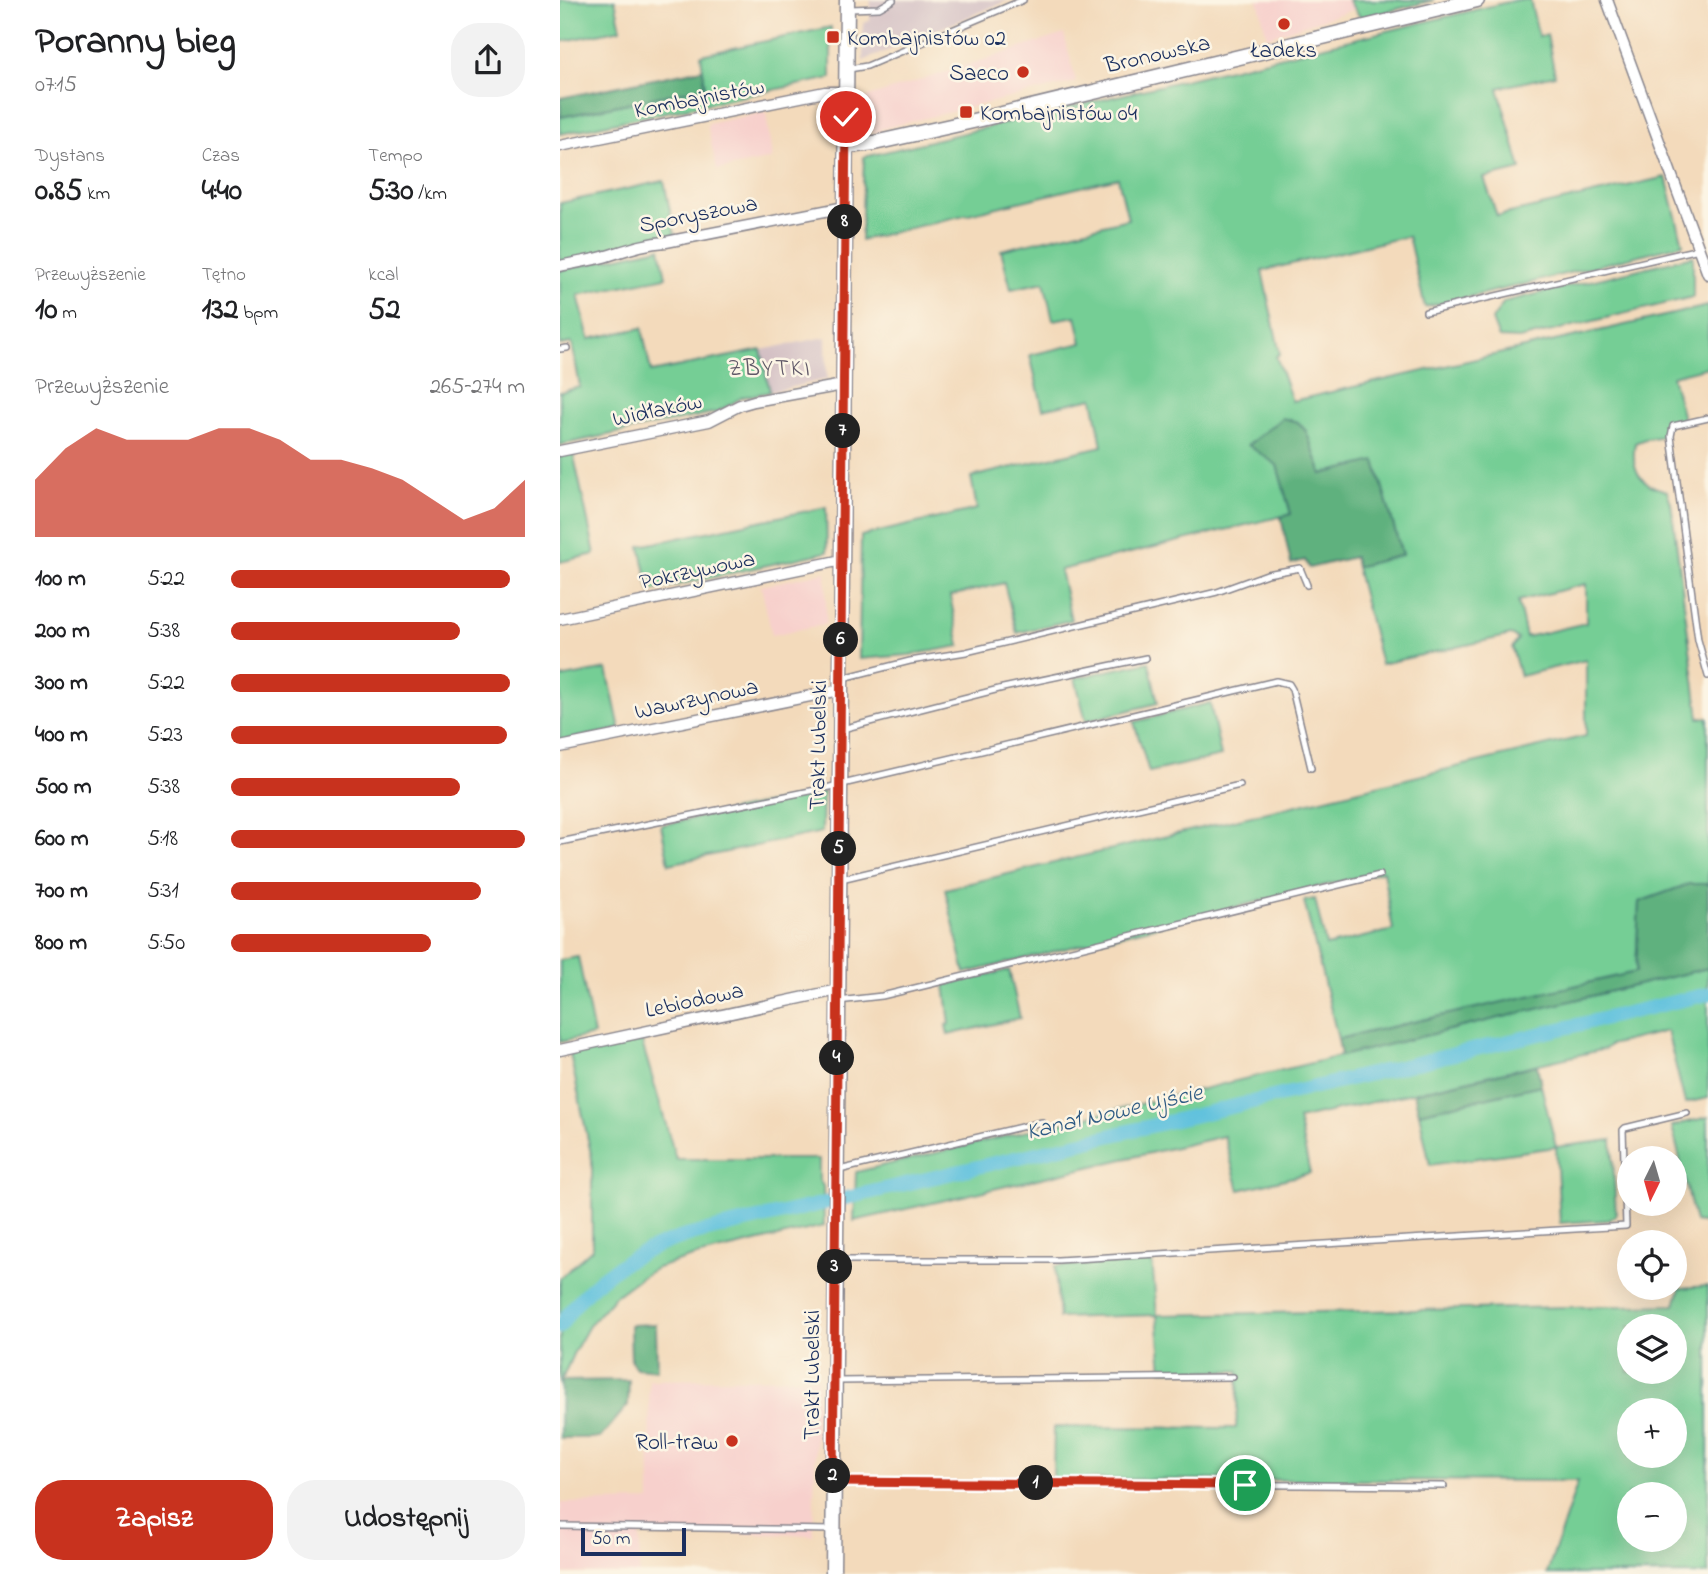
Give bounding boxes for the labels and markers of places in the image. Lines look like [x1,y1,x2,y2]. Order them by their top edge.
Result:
marker: Ładeks [1276,16,1292,32]
place label: Kombajnistów 02 [847,23,1006,56]
marker: Kombajnistów 02 [825,29,841,45]
place label: Ładeks [1250,35,1317,68]
place label: Saeco [949,58,1009,91]
marker: Saeco [1015,64,1031,80]
pin [816,87,876,147]
place label: Kombajnistów 04 [980,98,1138,131]
marker: Kombajnistów 04 [958,104,974,120]
pin: 8 [828,204,862,240]
pin: 7 [826,414,860,448]
pin: 6 [824,622,858,658]
pin: 5 [822,832,856,866]
pin: 4 [820,1040,854,1076]
pin: 3 [818,1250,852,1284]
place label: Roll-traw [635,1427,718,1460]
marker: Roll-traw [724,1433,740,1449]
pin [1215,1455,1275,1515]
pin: 2 [816,1458,850,1494]
pin: 1 [1018,1466,1054,1500]

